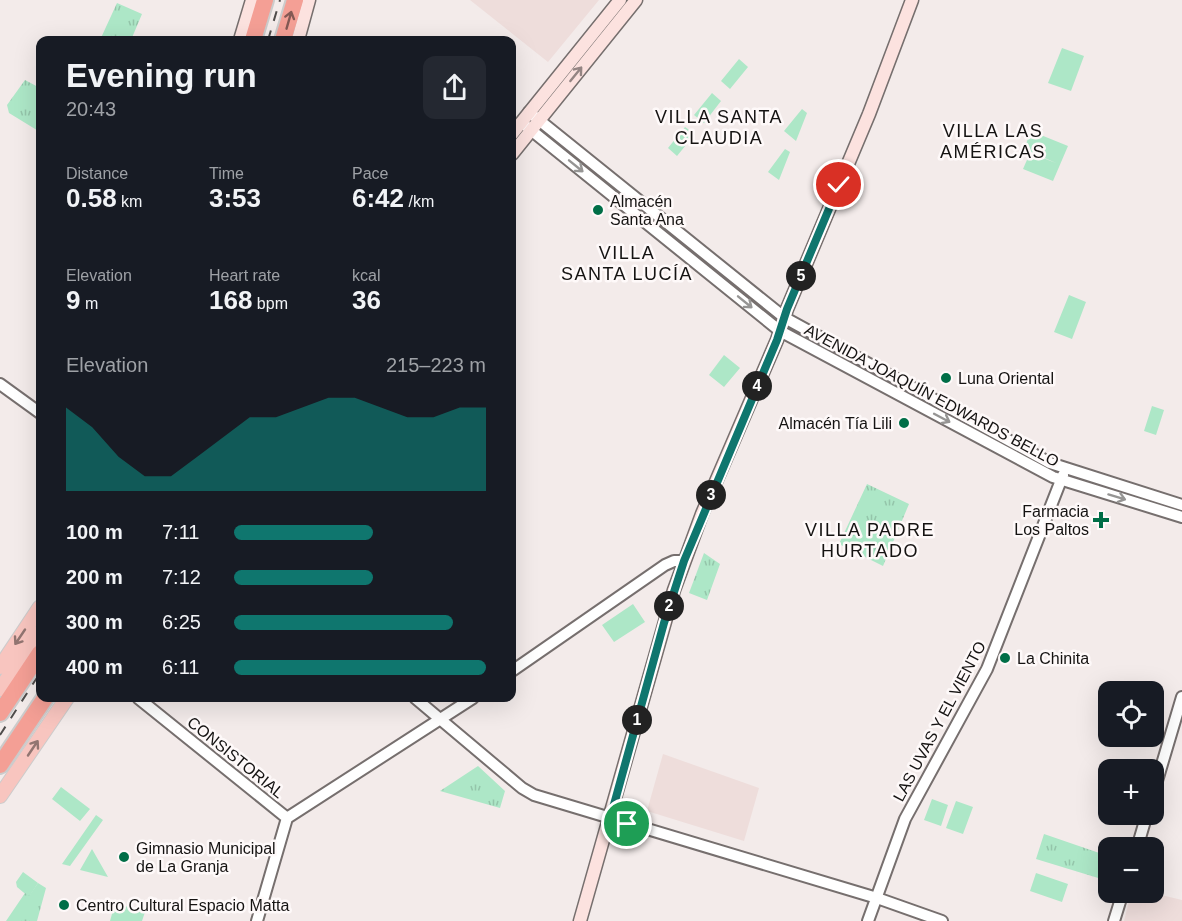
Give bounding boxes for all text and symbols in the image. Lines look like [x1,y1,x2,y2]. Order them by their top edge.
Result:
one-way arrow [284,11,295,30]
button: share [423,56,486,119]
text: Evening run [66,57,257,94]
one-way arrow [569,67,583,82]
text: 20:43 [66,98,116,120]
district label: VILLA SANTA CLAUDIA [655,107,783,148]
district label: VILLA LAS AMÉRICAS [940,121,1046,162]
pin [813,159,864,210]
one-way arrow [568,160,584,173]
text: Distance [66,165,128,182]
text: Time [209,165,244,182]
text: Pace [352,165,388,182]
icon: check [822,168,855,201]
text: 0.58 [66,183,117,213]
text: 3:53 [209,183,261,213]
text: 6:42 [352,183,404,213]
text: km [117,193,142,210]
text: /km [404,193,434,210]
place label: Almacén Santa Ana [610,193,684,228]
marker: Almacén Santa Ana [591,203,605,217]
district label: VILLA SANTA LUCÍA [561,243,693,284]
pin: 5 [786,261,816,291]
text: Elevation [66,267,132,284]
text: Heart rate [209,267,280,284]
text: kcal [352,267,380,284]
text: 5 [797,267,805,284]
text: 9 [66,285,80,315]
text: 168 [209,285,252,315]
text: 36 [352,285,381,315]
text: m [80,295,98,312]
text: bpm [252,295,288,312]
one-way arrow [736,295,752,308]
street label: AVENIDA JOAQUÍN EDWARDS BELLO [802,320,1062,470]
text: Elevation [66,354,148,376]
text: 215–223 m [386,354,486,376]
place label: Luna Oriental [958,370,1054,387]
pin: 4 [742,371,772,401]
marker: Luna Oriental [939,371,953,385]
text: 4 [753,377,761,394]
one-way arrow [933,413,951,424]
place label: Almacén Tía Lili [778,415,892,432]
marker: Almacén Tía Lili [897,416,911,430]
pin: 3 [696,480,726,510]
text: 3 [707,486,715,503]
one-way arrow [1107,492,1126,503]
place label: Farmacia Los Paltos [1014,503,1089,538]
marker: Farmacia Los Paltos [1094,513,1108,527]
district label: VILLA PADRE HURTADO [805,520,935,561]
text: 100 m [66,521,123,543]
text: 7:11 [162,521,199,543]
text: 200 m [66,566,123,588]
text: 7:12 [162,566,201,588]
pin: 2 [654,591,684,621]
text: 2 [665,597,673,614]
text: 300 m [66,611,123,633]
text: 6:25 [162,611,201,633]
one-way arrow [14,628,26,645]
street label: LAS UVAS Y EL VIENTO [890,638,989,804]
place label: La Chinita [1017,650,1089,667]
marker: La Chinita [998,651,1012,665]
text: 400 m [66,656,123,678]
text: 6:11 [162,656,199,678]
map controls [1098,681,1164,903]
button: locate [1098,681,1164,747]
pin: 1 [622,705,652,735]
text: 1 [633,711,641,728]
street label: CONSISTORIAL [184,713,287,801]
one-way arrow [27,740,39,756]
button: + [1098,759,1164,825]
pin [601,798,652,849]
icon: arrive [610,807,643,840]
button: − [1098,837,1164,903]
place label: Gimnasio Municipal de La Granja [136,840,276,875]
marker: Gimnasio Municipal de La Granja [117,850,131,864]
place label: Centro Cultural Espacio Matta [76,897,290,914]
marker: Centro Cultural Espacio Matta [57,898,71,912]

